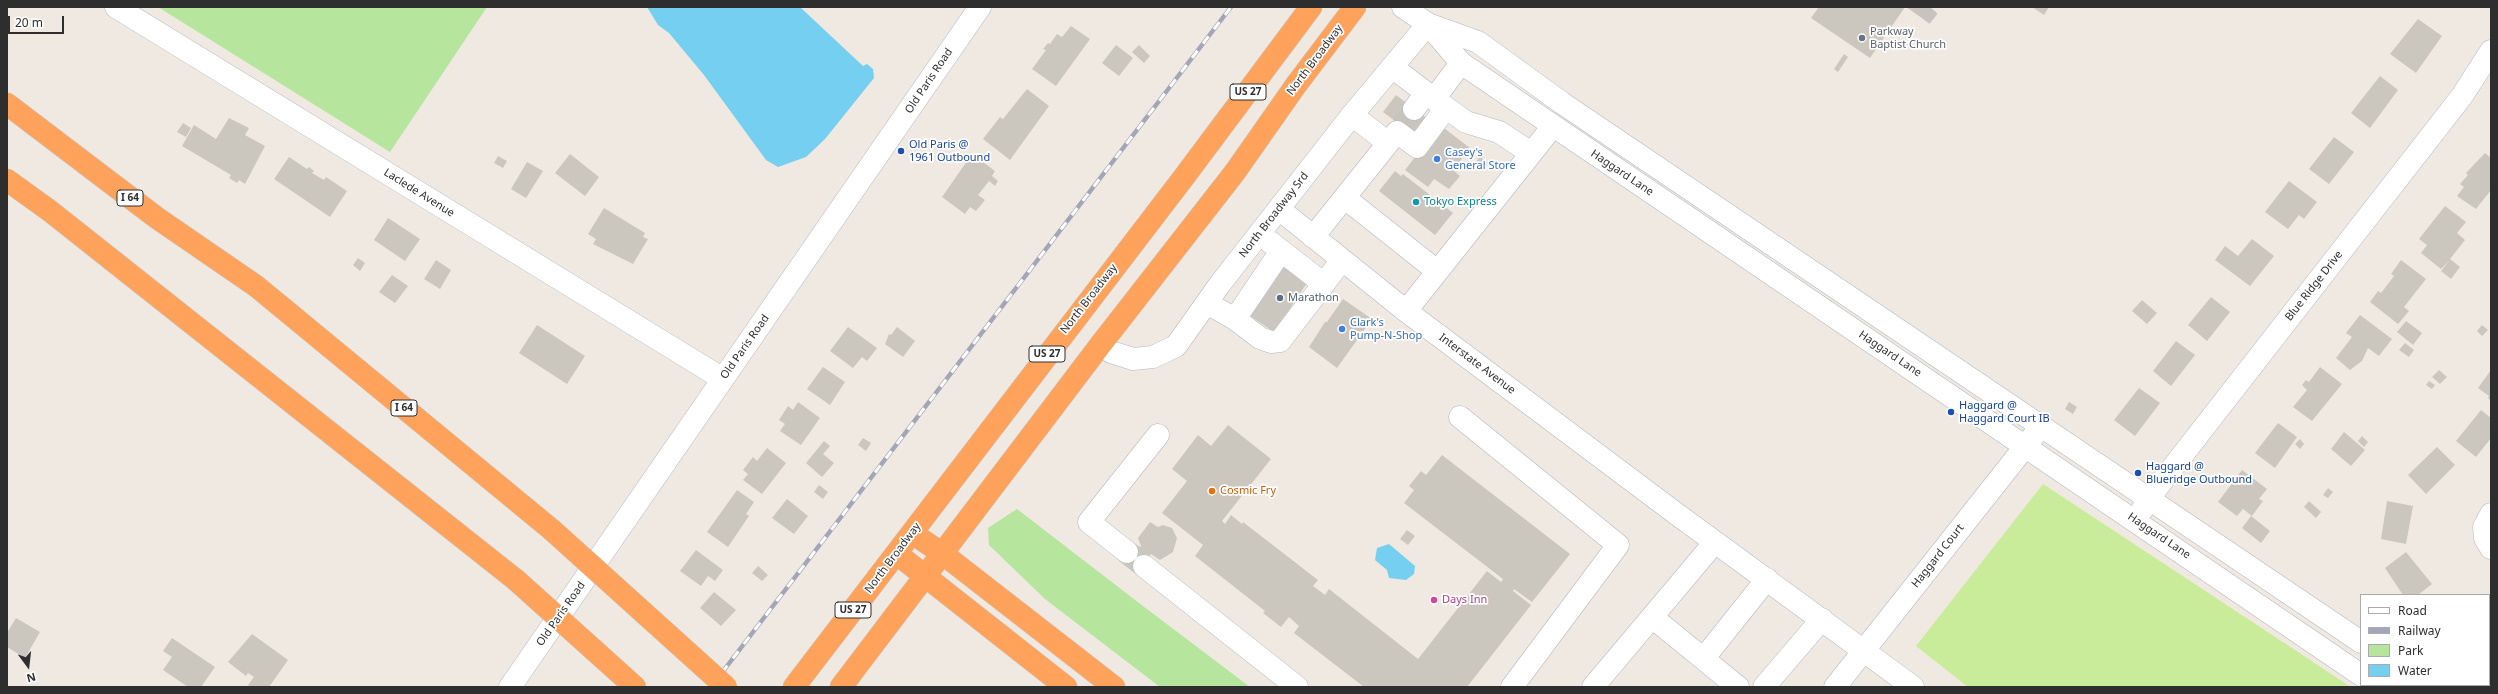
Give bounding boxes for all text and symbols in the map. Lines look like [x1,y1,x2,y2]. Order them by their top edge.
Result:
scale bar [10,8,66,34]
text: 20 m [15,14,43,31]
street label: North Broadway [1284,22,1346,98]
place label: Parkway Baptist Church [1870,25,1946,51]
marker: Parkway Baptist Church [1857,33,1867,43]
street label: Old Paris Road [902,46,956,116]
road number: US 27 [1230,84,1266,100]
place label: Old Paris @ 1961 Outbound [909,138,990,164]
marker: Old Paris @ 1961 Outbound [896,146,906,156]
place label: Casey's General Store [1445,146,1516,172]
street label: Haggard Lane [1588,147,1656,199]
marker: Casey's General Store [1432,154,1442,164]
street label: Laclede Avenue [381,166,457,220]
street label: North Broadway Srd [1237,170,1311,260]
road number: I 64 [117,190,143,206]
place label: Tokyo Express [1424,195,1497,209]
marker: Tokyo Express [1411,197,1421,207]
street label: Blue Ridge Drive [2283,248,2345,324]
street label: North Broadway [1058,262,1120,336]
place label: Marathon [1288,291,1339,305]
marker: Marathon [1275,293,1285,303]
street label: Old Paris Road [718,312,772,382]
place label: Clark's Pump-N-Shop [1350,316,1422,342]
marker: Clark's Pump-N-Shop [1337,324,1347,334]
street label: Haggard Lane [1856,328,1924,380]
street label: Interstate Avenue [1436,331,1518,397]
road number: US 27 [1029,346,1065,362]
place label: Haggard @ Haggard Court IB [1959,399,2050,425]
road number: I 64 [391,400,417,416]
marker: Haggard @ Haggard Court IB [1946,407,1956,417]
place label: Haggard @ Blueridge Outbound [2146,460,2252,486]
marker: Haggard @ Blueridge Outbound [2133,468,2143,478]
place label: Cosmic Fry [1220,484,1276,498]
marker: Cosmic Fry [1207,486,1217,496]
street label: Haggard Lane [2125,510,2193,562]
street label: North Broadway [862,520,924,596]
street label: Haggard Court [1909,522,1967,590]
street label: Old Paris Road [534,579,588,649]
place label: Days Inn [1442,593,1487,607]
legend [2360,594,2490,686]
marker: Days Inn [1429,595,1439,605]
road number: US 27 [835,602,871,618]
text: Road [2398,602,2427,619]
text: Railway [2398,622,2441,639]
text: Park [2398,642,2423,659]
north arrow [8,646,48,686]
text: Water [2398,662,2432,679]
text: N [25,670,38,686]

